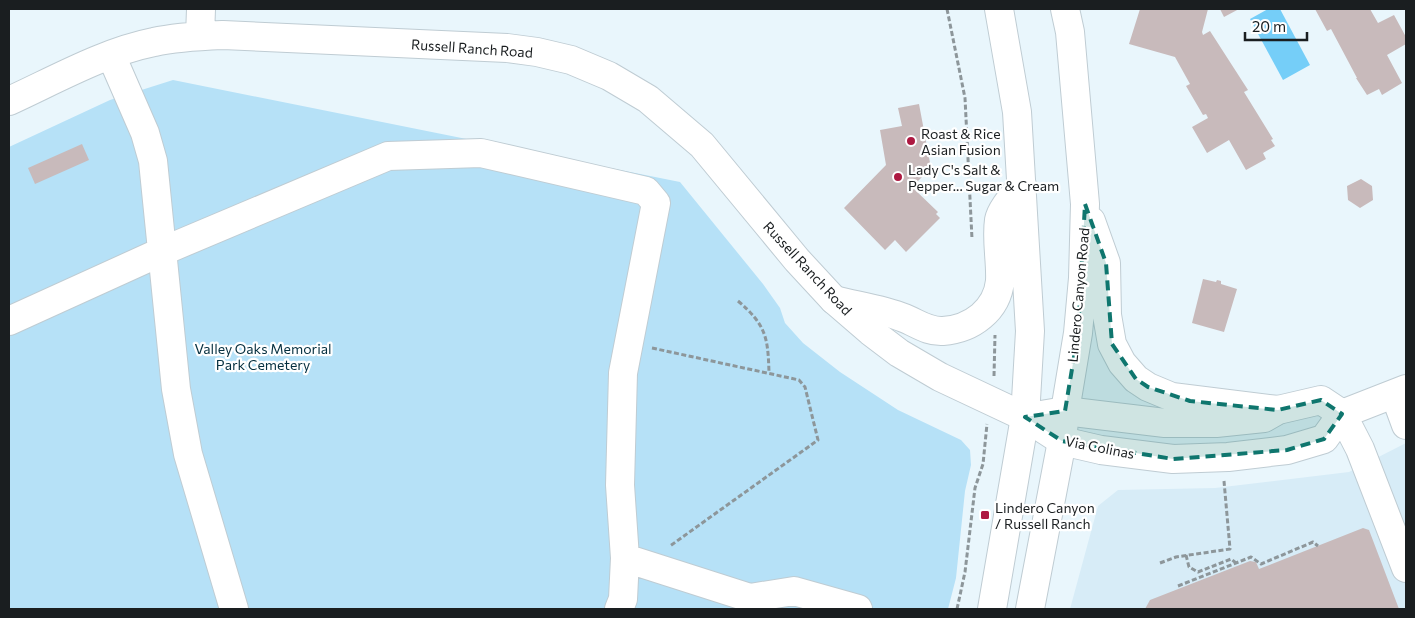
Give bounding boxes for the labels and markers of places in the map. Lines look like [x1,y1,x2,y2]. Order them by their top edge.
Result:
place label: Roast & Rice Asian Fusion [921,125,1001,158]
marker: Roast & Rice Asian Fusion [905,135,917,147]
place label: Lady C's Salt & Pepper... Sugar & Cream [908,161,1059,194]
marker: Lady C's Salt & Pepper... Sugar & Cream [892,171,904,183]
place label: Lindero Canyon / Russell Ranch [995,499,1095,532]
marker: Lindero Canyon / Russell Ranch [979,509,991,521]

